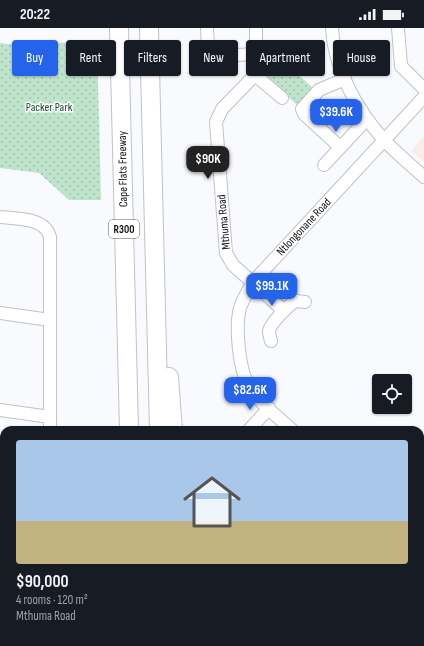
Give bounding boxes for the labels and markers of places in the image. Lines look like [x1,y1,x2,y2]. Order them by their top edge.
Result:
pin: $39.6K [303,99,369,133]
pin: $90K [184,146,232,180]
pin: $99.1K [239,273,305,307]
pin: $82.6K [217,377,283,411]

